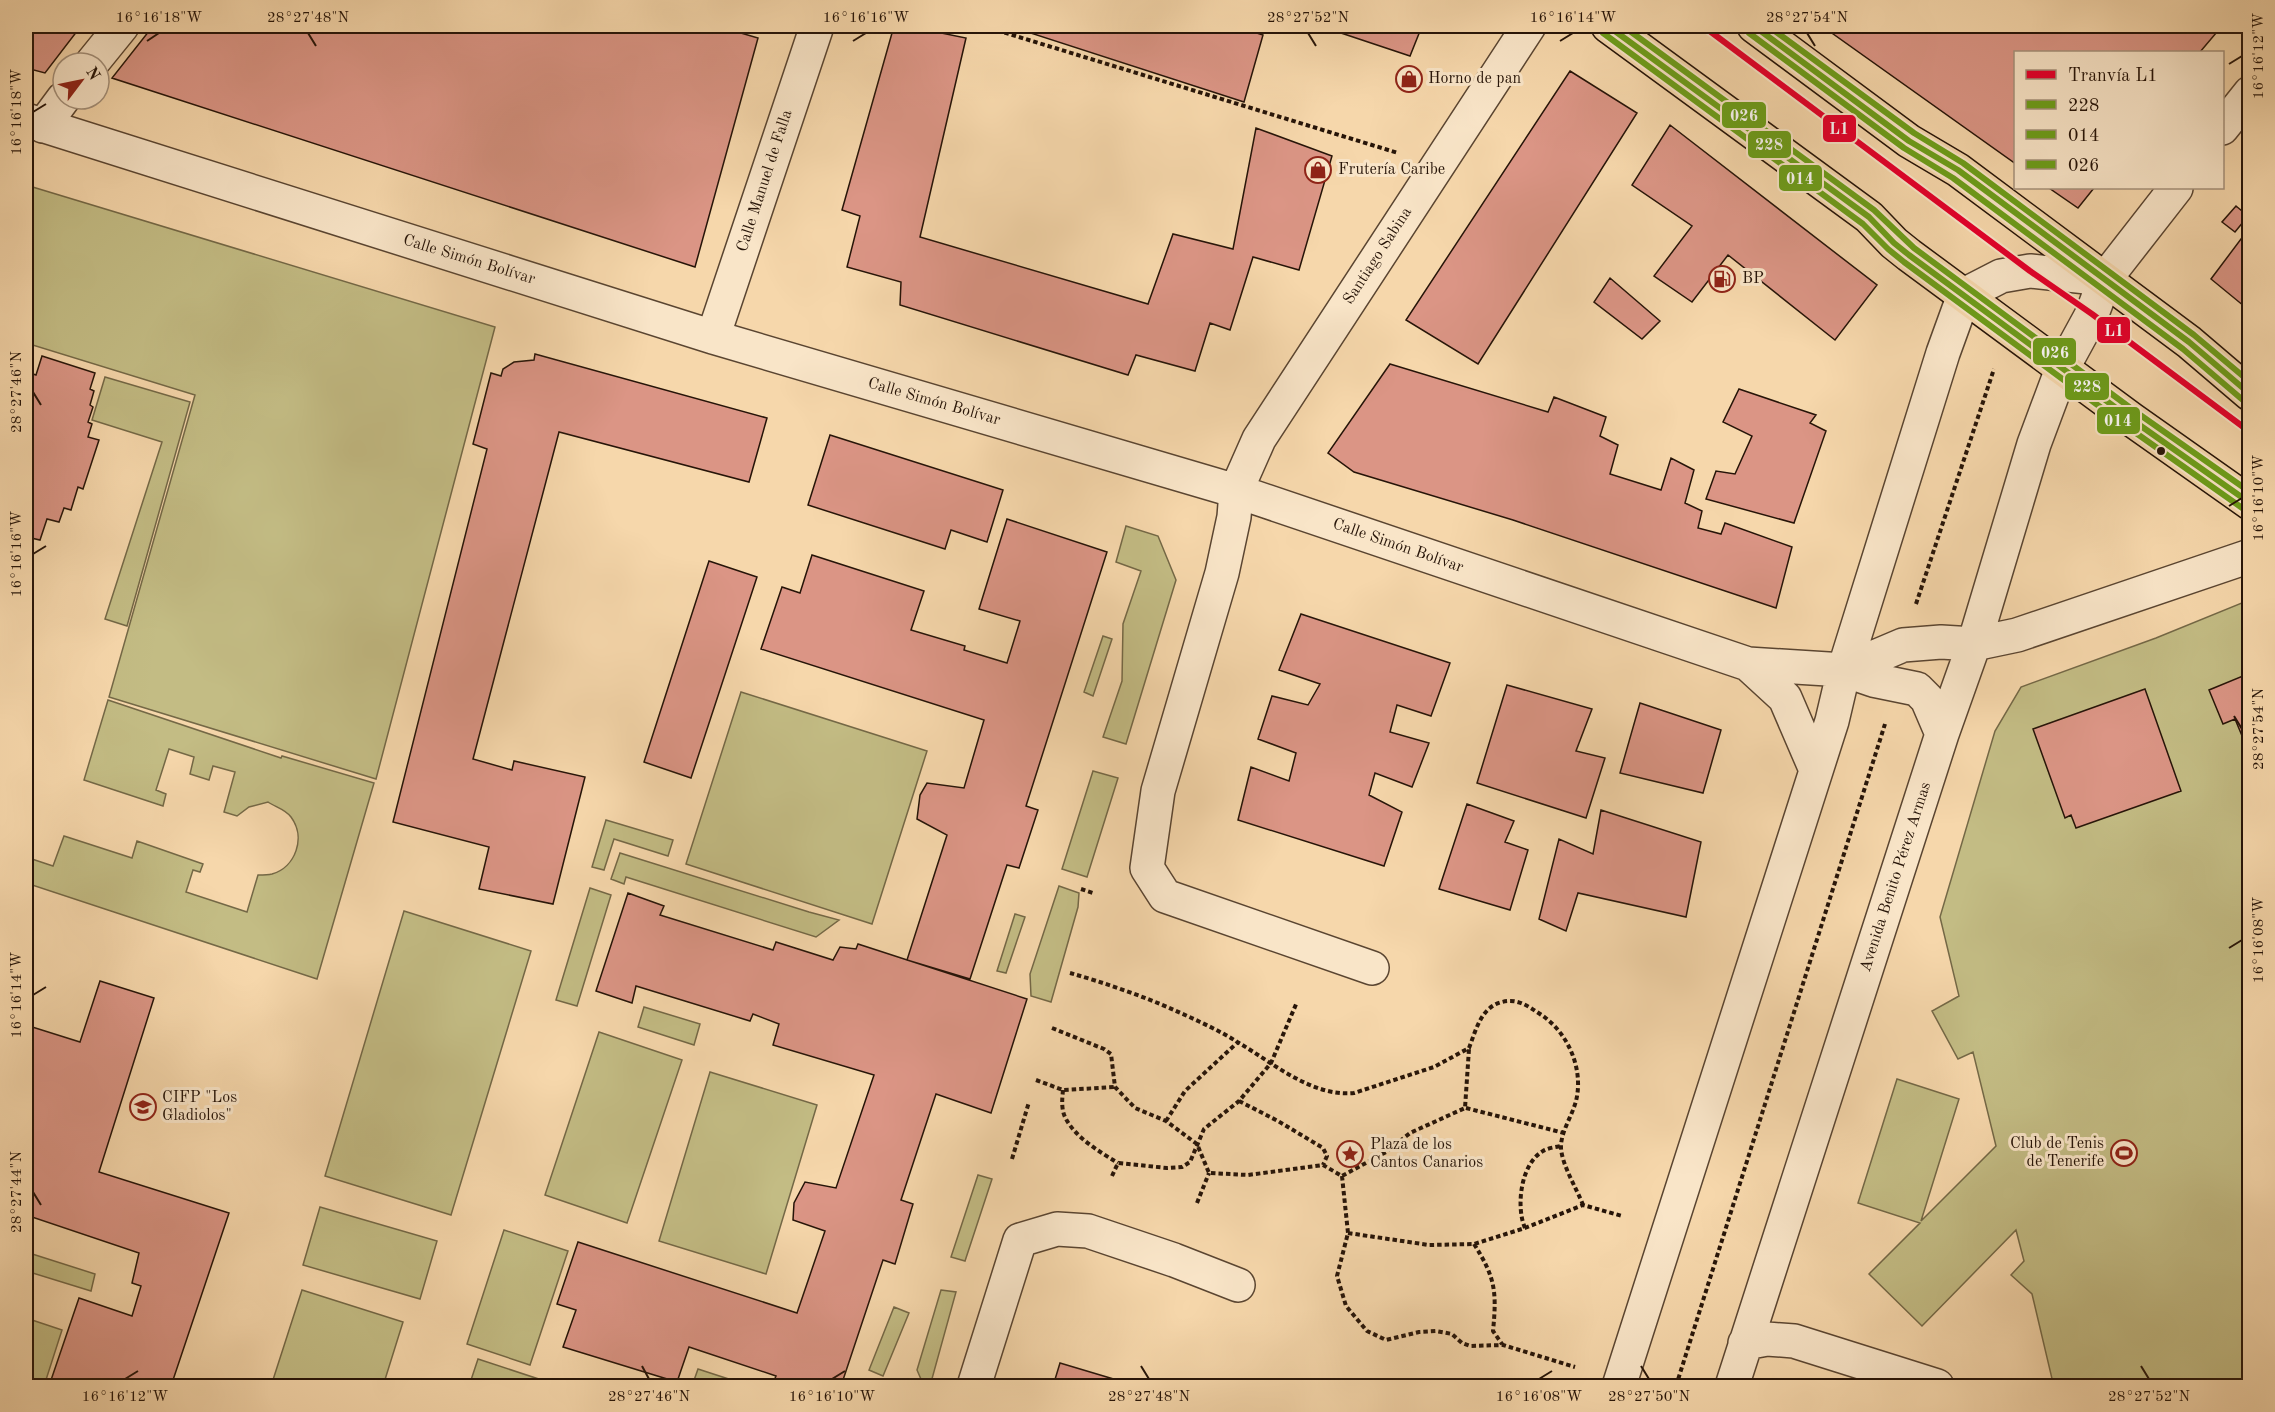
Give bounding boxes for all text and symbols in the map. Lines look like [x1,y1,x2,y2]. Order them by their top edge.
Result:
text: 16°16'18"W [116,11,202,26]
text: 28°27'48"N [267,11,349,26]
text: 16°16'16"W [823,11,909,26]
text: 28°27'52"N [1267,11,1349,26]
text: 16°16'14"W [1530,11,1616,26]
text: 28°27'54"N [1766,11,1848,26]
text: 16°16'12"W [2252,13,2267,99]
north arrow [51,51,111,111]
legend [2014,51,2224,189]
shop icon: Horno de pan [1394,64,1424,94]
text: N [82,65,102,84]
text: Tranvía L1 [2068,67,2158,85]
text: 16°16'18"W [10,69,25,155]
place label: Horno de pan [1428,71,1522,87]
text: 228 [2068,97,2099,115]
line badge: 026 [1721,101,1767,129]
street label: Calle Manuel de Falla [734,108,796,254]
text: 026 [1730,109,1758,125]
line badge: L1 [1822,114,1857,143]
text: L1 [1829,122,1849,138]
text: 014 [2068,127,2099,145]
line badge: 228 [1747,130,1792,159]
text: 228 [1755,138,1783,154]
shop icon: Frutería Caribe [1303,155,1333,185]
text: 026 [2068,157,2099,175]
place label: Frutería Caribe [1338,162,1445,178]
line badge: 014 [1778,164,1823,192]
text: 014 [1786,172,1814,188]
street label: Santiago Sabina [1341,205,1415,307]
street label: Calle Simón Bolívar [401,232,537,288]
fuel station icon: BP [1707,264,1737,294]
place label: BP [1742,271,1764,287]
line badge: L1 [2096,316,2131,344]
text: L1 [2104,324,2124,340]
line badge: 026 [2032,337,2077,366]
text: 026 [2041,346,2069,362]
text: 28°27'46"N [10,351,25,433]
line badge: 228 [2064,372,2110,401]
street label: Calle Simón Bolívar [866,375,1003,429]
text: 228 [2073,380,2101,396]
line badge: 014 [2096,406,2141,435]
text: 014 [2104,414,2132,430]
unlabelled marker [2155,445,2167,457]
text: 16°16'10"W [2252,455,2267,541]
text: 16°16'16"W [10,511,25,597]
street label: Calle Simón Bolívar [1331,516,1466,576]
text: 28°27'54"N [2252,688,2267,770]
street label: Avenida Benito Pérez Armas [1858,780,1934,974]
text: 16°16'08"W [2252,897,2267,983]
text: 16°16'14"W [10,952,25,1038]
place label: CIFP "Los Gladiolos" [162,1090,237,1124]
school or university icon: CIFP "Los Gladiolos" [128,1092,158,1122]
place label: Club de Tenis de Tenerife [2010,1136,2104,1170]
place label: Plaza de los Cantos Canarios [1370,1137,1483,1171]
sports icon: Club de Tenis de Tenerife [2109,1138,2139,1168]
place icon: Plaza de los Cantos Canarios [1335,1139,1365,1169]
text: 28°27'44"N [10,1151,25,1233]
text: 16°16'12"W [82,1390,168,1405]
text: 28°27'46"N [608,1390,690,1405]
text: 16°16'10"W [789,1390,875,1405]
text: 28°27'48"N [1108,1390,1190,1405]
text: 16°16'08"W [1496,1390,1582,1405]
text: 28°27'50"N [1608,1390,1690,1405]
text: 28°27'52"N [2108,1390,2190,1405]

